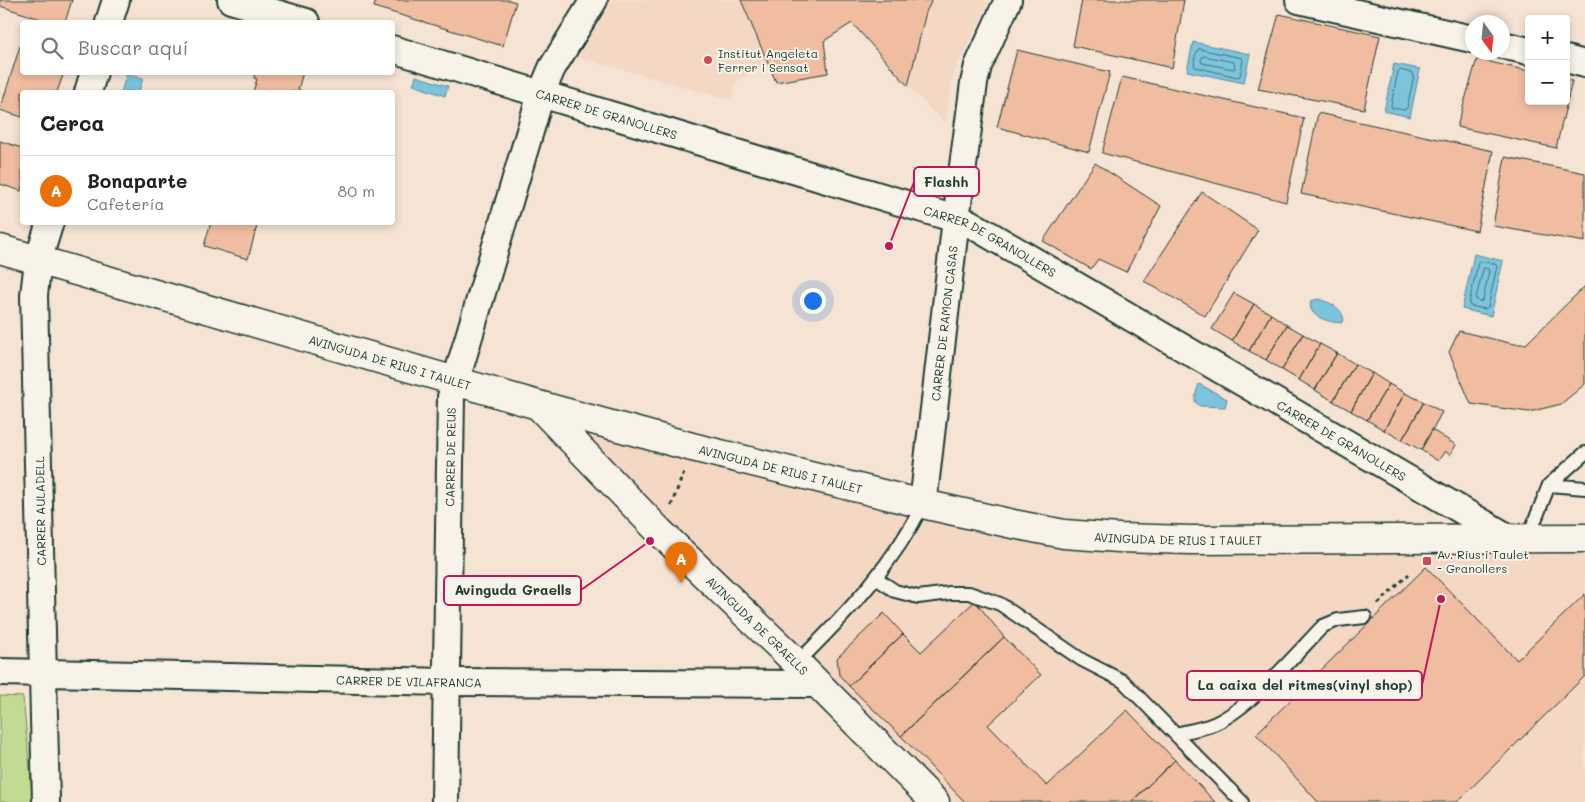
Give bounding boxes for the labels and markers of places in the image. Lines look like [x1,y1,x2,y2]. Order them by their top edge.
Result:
place label: Institut Angeleta Ferrer i Sensat [718,45,818,75]
marker: Institut Angeleta Ferrer i Sensat [702,54,714,66]
callout: Flashh [914,167,979,196]
pin: A [665,542,697,583]
place label: Av. Rius i Taulet - Granollers [1437,546,1529,576]
marker: Av. Rius i Taulet - Granollers [1421,555,1433,567]
callout: Avinguda Graells [444,576,581,605]
callout: La caixa del ritmes(vinyl shop) [1187,671,1422,700]

